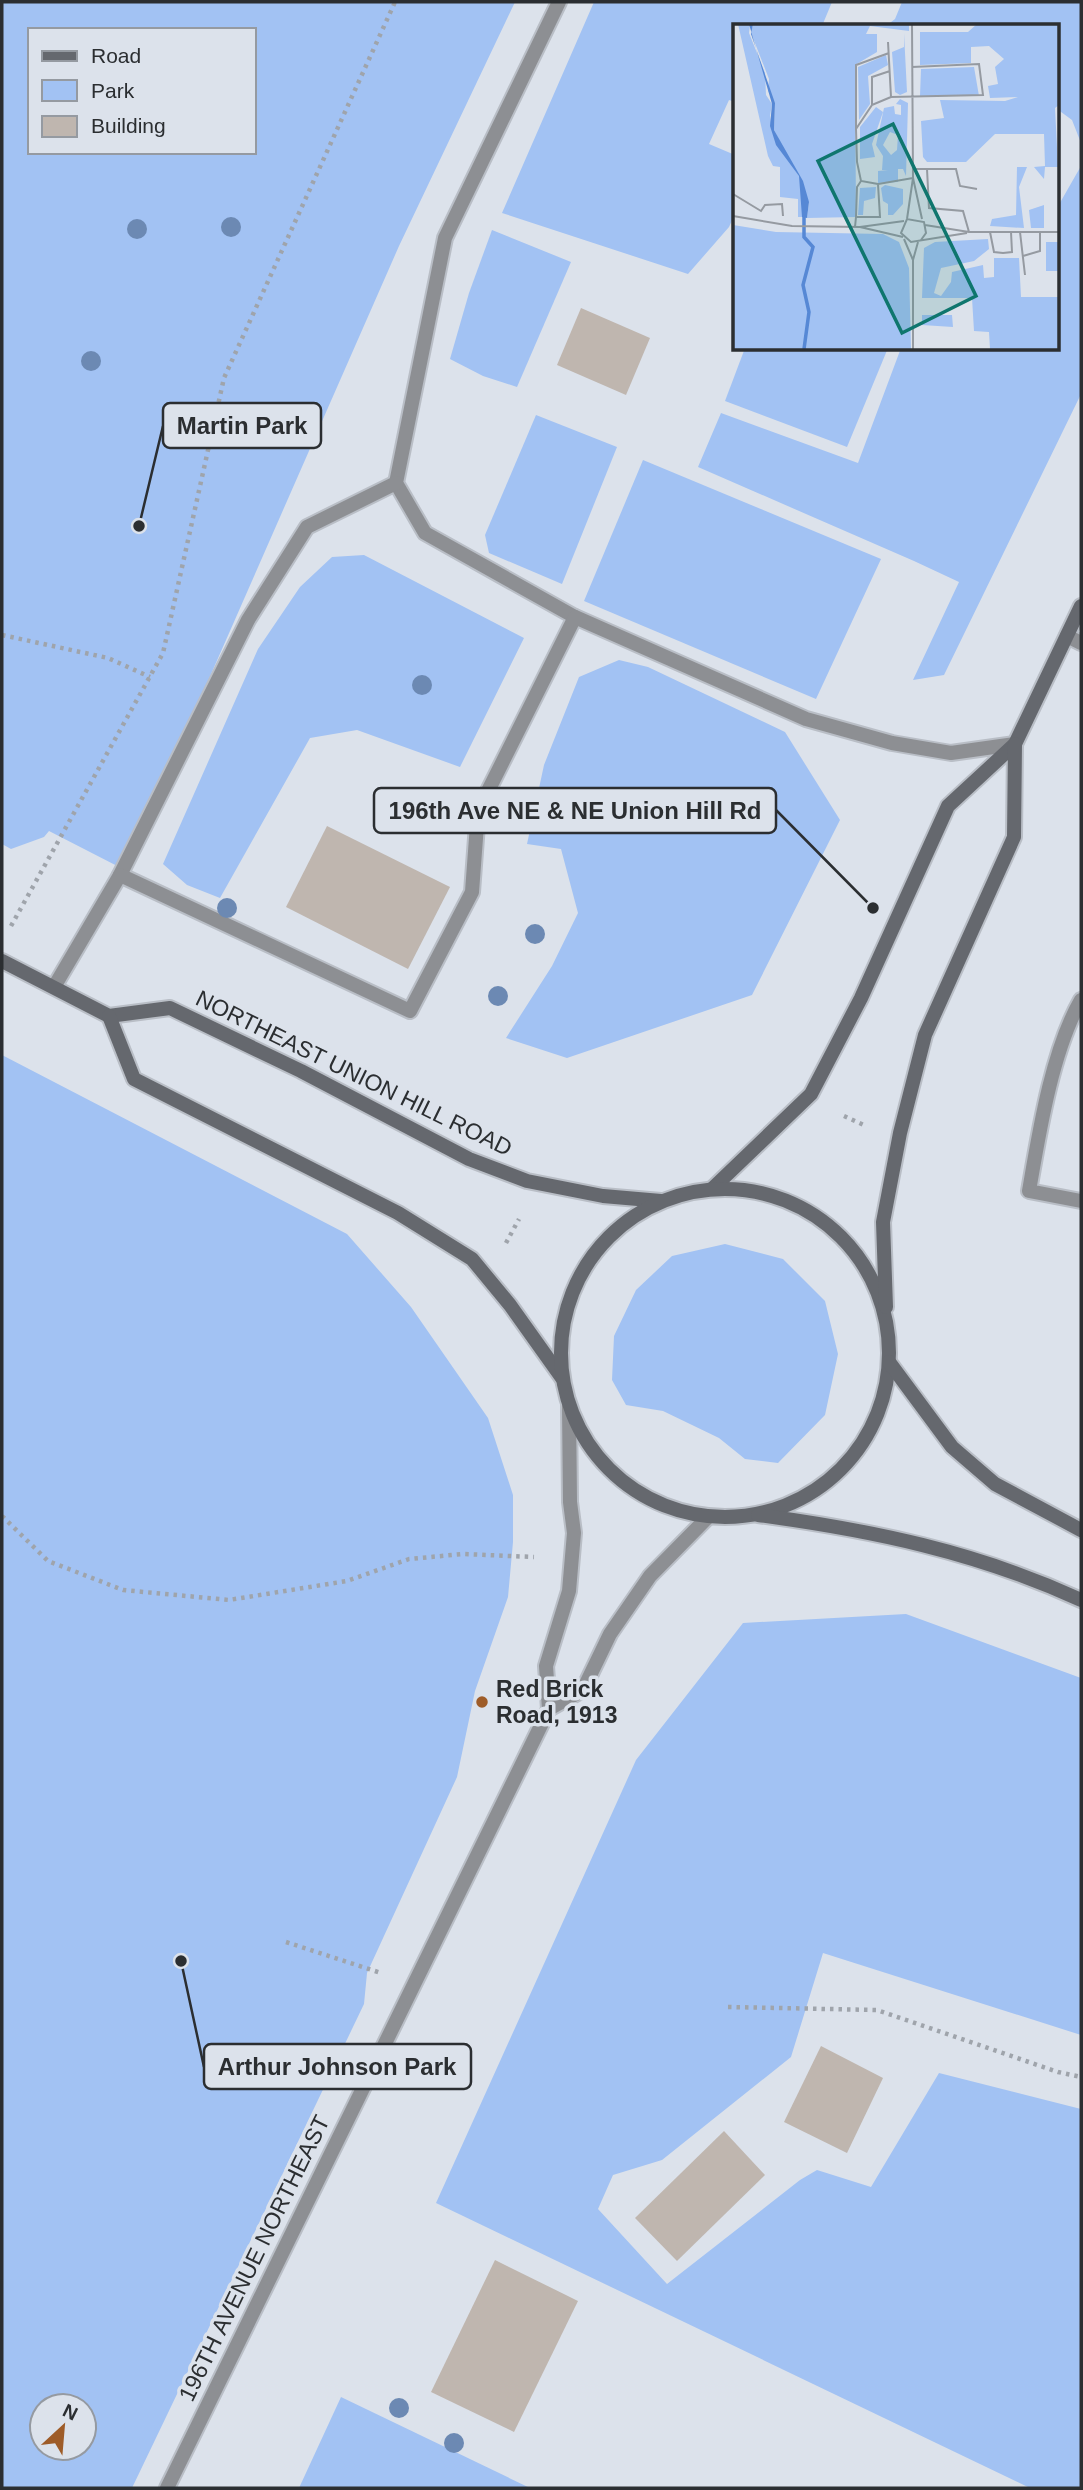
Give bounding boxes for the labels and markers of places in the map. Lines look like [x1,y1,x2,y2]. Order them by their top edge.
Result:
callout: Martin Park [163,403,321,448]
callout: 196th Ave NE & NE Union Hill Rd [374,788,776,833]
place label: Red Brick Road, 1913 [496,1676,617,1728]
marker: Red Brick Road, 1913 [474,1694,490,1710]
callout: Arthur Johnson Park [204,2044,471,2089]

